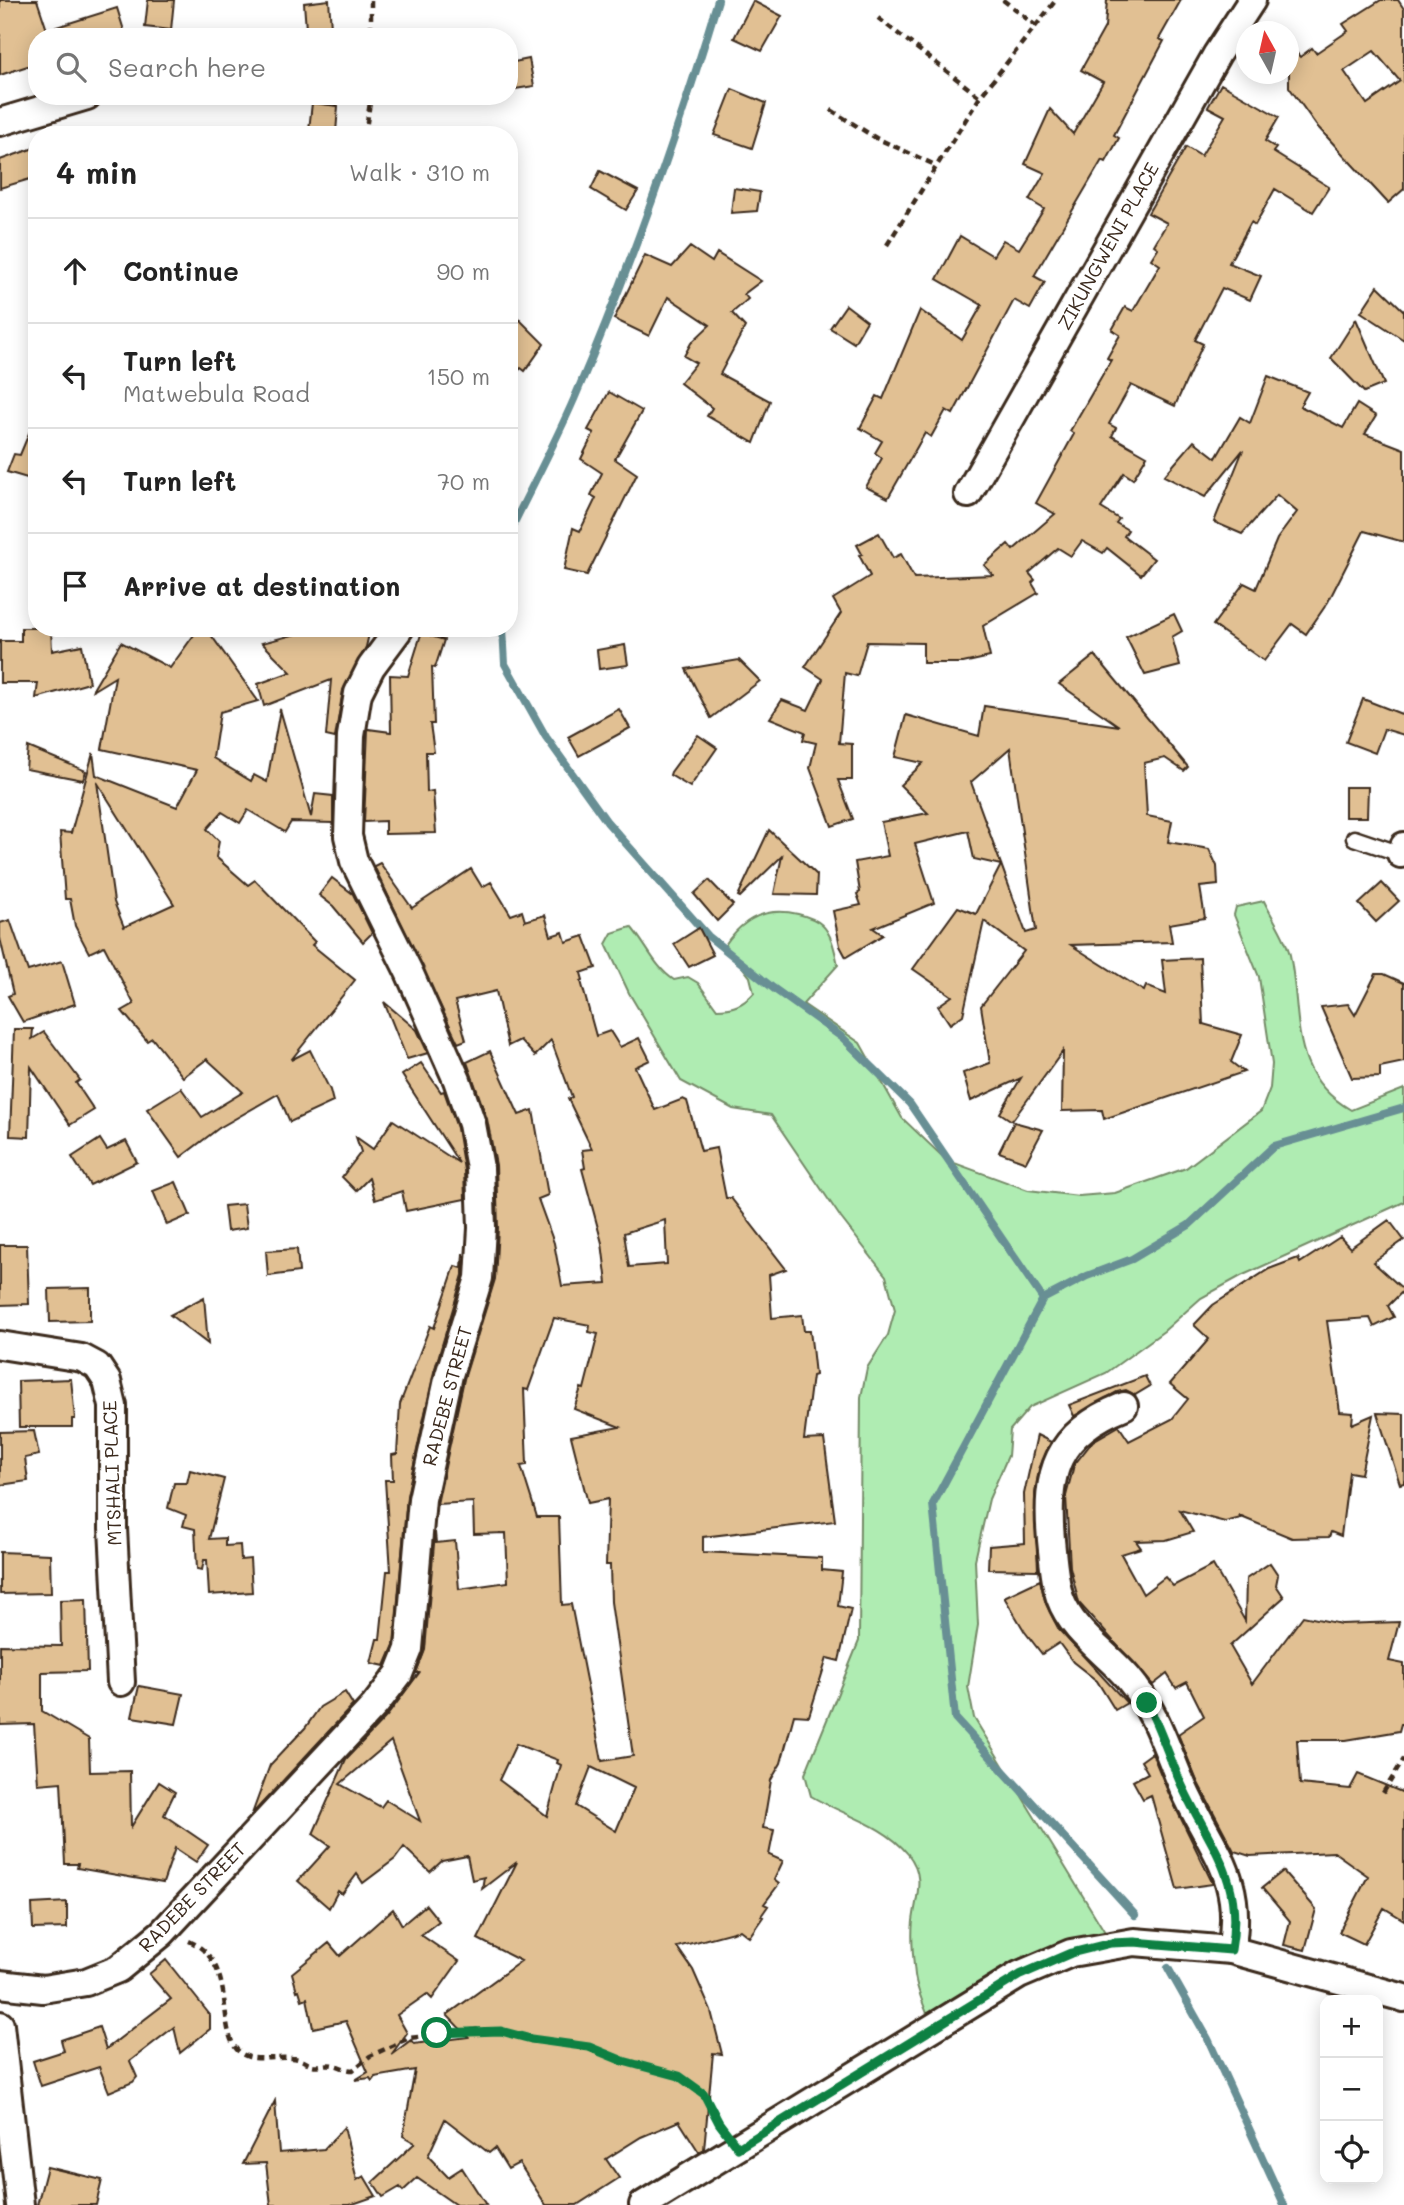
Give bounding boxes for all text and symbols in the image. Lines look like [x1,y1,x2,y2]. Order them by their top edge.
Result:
north arrow [1236,21,1299,84]
search box [28,28,518,105]
icon: search [52,48,90,86]
text: Search here [108,50,266,84]
text: 4 min [56,152,137,192]
text: Walk · 310 m [349,157,490,187]
street label: ZIKUNGWENI PLACE [1051,158,1164,334]
icon: ahead [56,252,94,290]
text: Continue [123,254,239,288]
text: 90 m [437,256,490,286]
text: Turn left [123,344,236,378]
icon: left [56,357,94,395]
text: 150 m [426,361,490,391]
text: Matwebula Road [123,378,310,408]
icon: left [56,462,94,500]
text: Turn left [123,464,236,498]
text: 70 m [437,466,490,496]
icon: arrive [56,567,94,605]
text: Arrive at destination [123,569,400,603]
street label: RADEBE STREET [416,1323,477,1469]
street label: MTSHALI PLACE [96,1400,127,1546]
route end [1131,1687,1162,1718]
street label: RADEBE STREET [133,1836,251,1957]
map controls [1320,1995,1383,2184]
button: + [1320,1995,1383,2058]
route start [421,2017,452,2048]
button: − [1320,2058,1383,2121]
button: locate [1320,2121,1383,2184]

